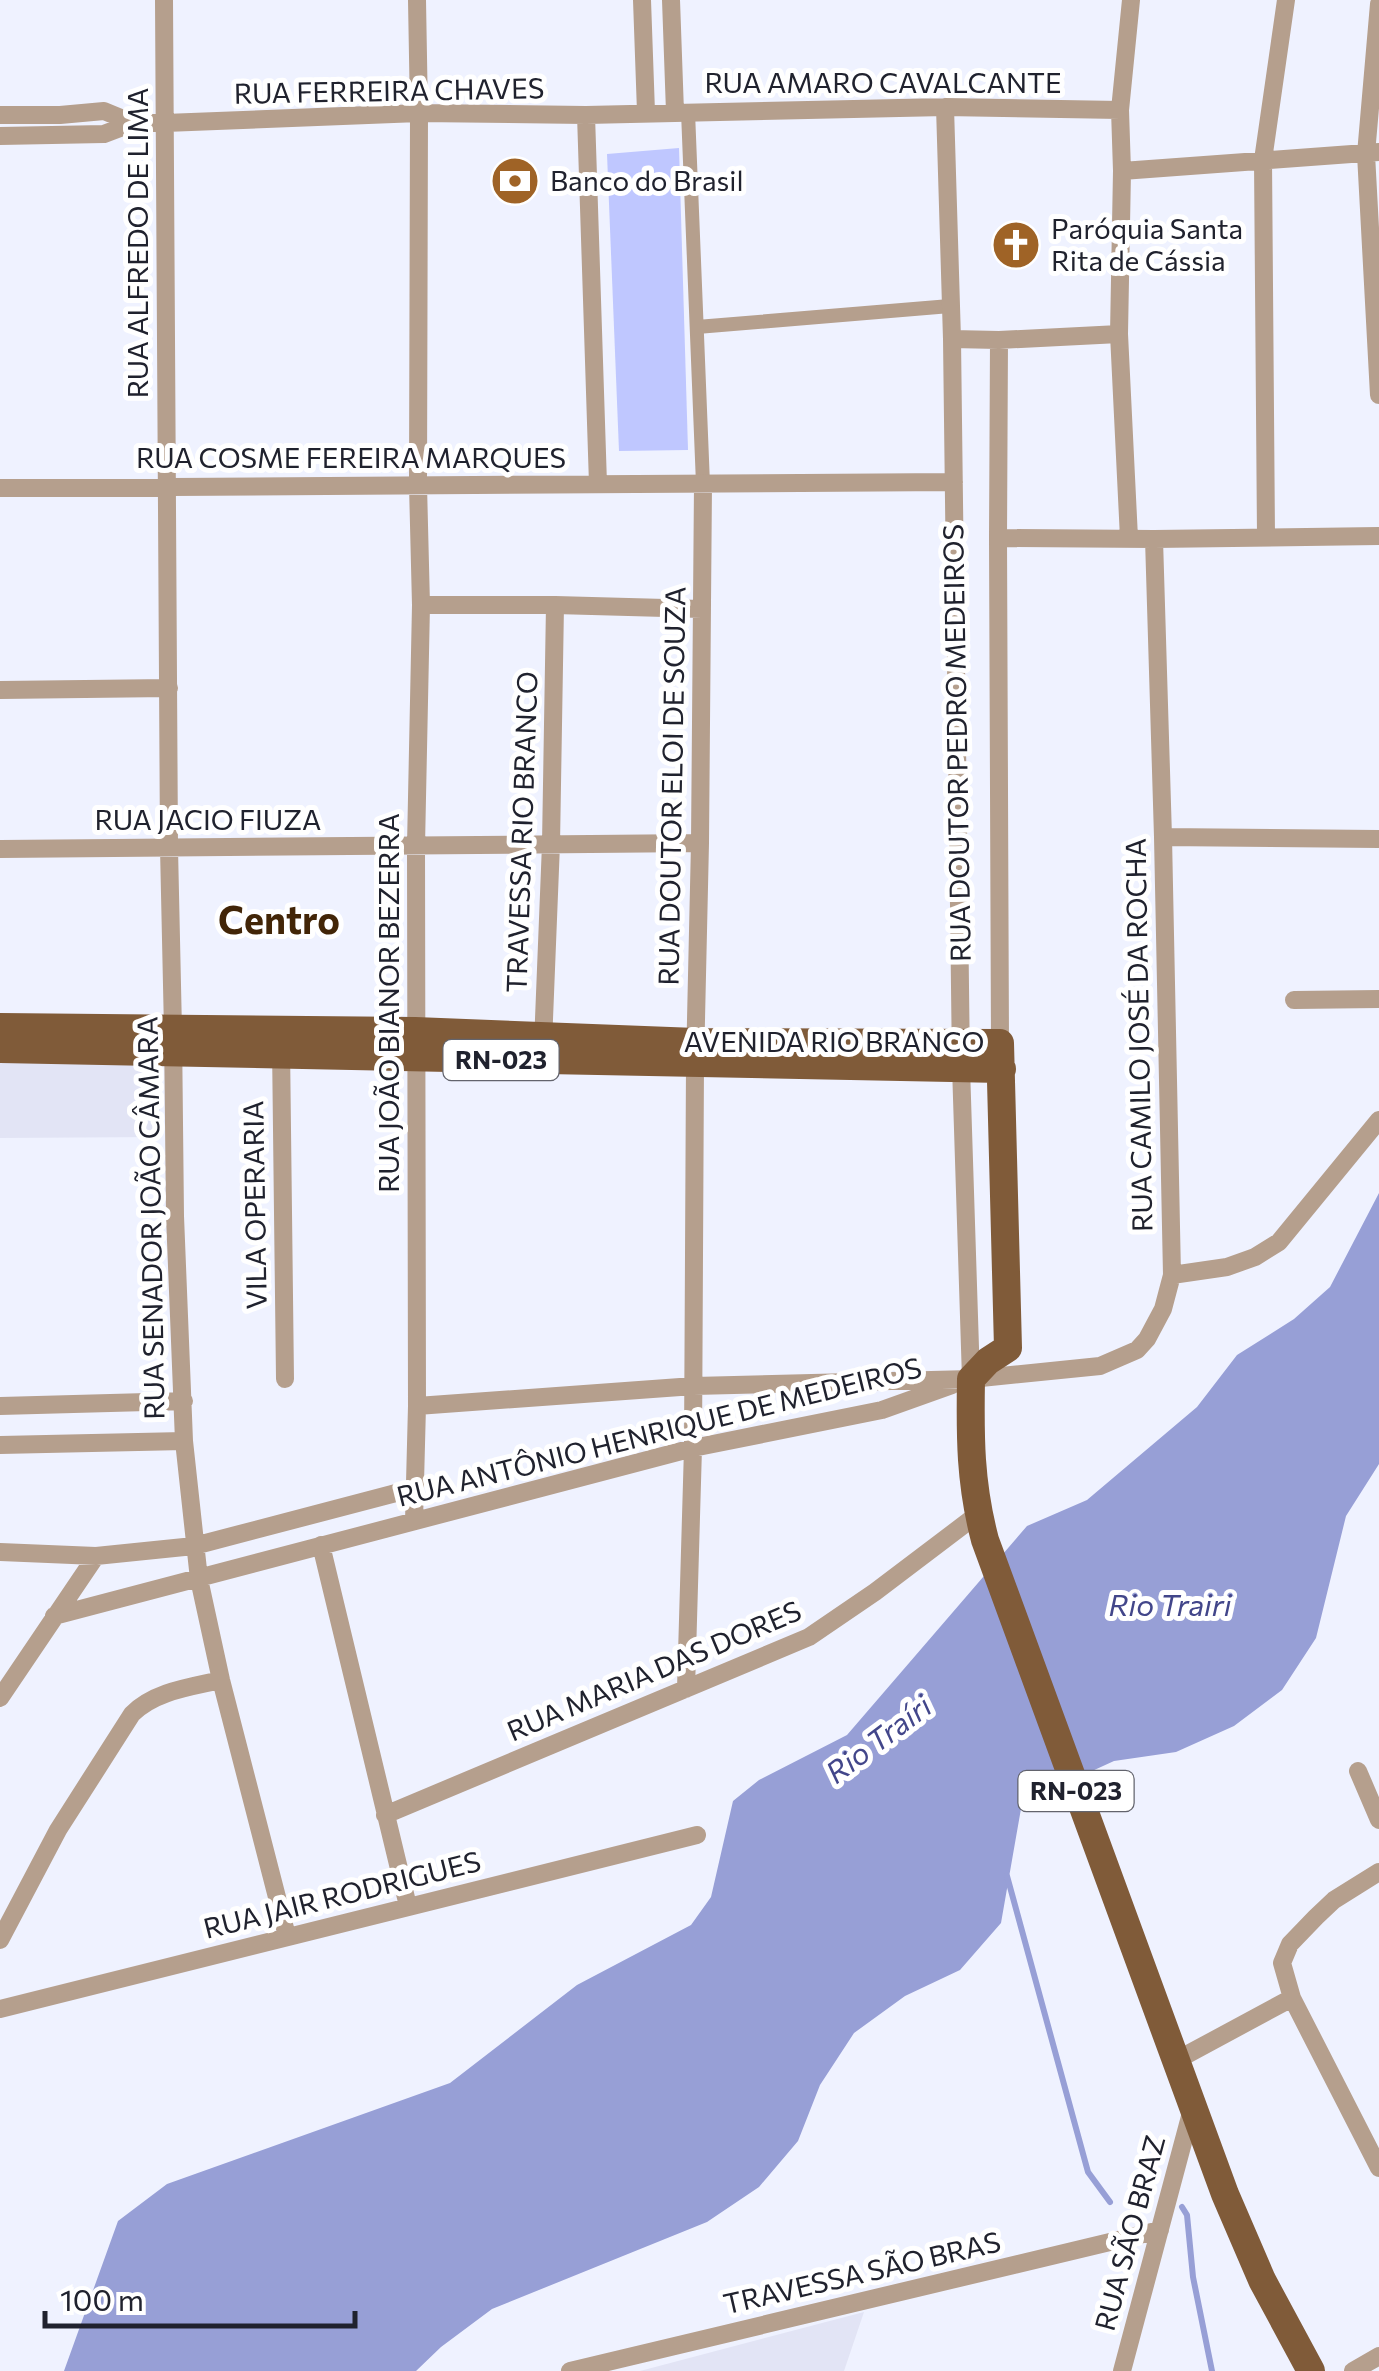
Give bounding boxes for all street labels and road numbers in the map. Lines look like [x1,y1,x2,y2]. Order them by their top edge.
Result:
street label: RUA AMARO CAVALCANTE [704,65,1062,99]
street label: RUA FERREIRA CHAVES [234,70,544,110]
street label: RUA ALFREDO DE LIMA [120,88,154,398]
street label: RUA COSME FEREIRA MARQUES [136,440,566,474]
street label: RUA DOUTOR PEDRO MEDEIROS [935,524,977,962]
street label: RUA DOUTOR ELOI DE SOUZA [651,586,691,986]
street label: TRAVESSA RIO BRANCO [498,671,544,993]
street label: RUA JACIO FIUZA [95,802,321,836]
street label: RUA JOÃO BIANOR BEZERRA [371,813,405,1193]
street label: RUA CAMILO JOSÉ DA ROCHA [1118,838,1158,1232]
street label: RUA SENADOR JOÃO CÂMARA [129,1016,171,1420]
street label: AVENIDA RIO BRANCO [684,1024,984,1058]
road number: RN-023 [444,1040,558,1080]
street label: VILA OPERARIA [235,1100,273,1310]
street label: RUA ANTÔNIO HENRIQUE DE MEDEIROS [393,1349,925,1513]
street label: RUA MARIA DAS DORES [501,1593,806,1747]
road number: RN-023 [1018,1771,1134,1811]
street label: RUA JAIR RODRIGUES [200,1843,484,1945]
street label: RUA SÃO BRAZ [1087,2131,1171,2334]
street label: TRAVESSA SÃO BRAS [720,2224,1004,2320]

